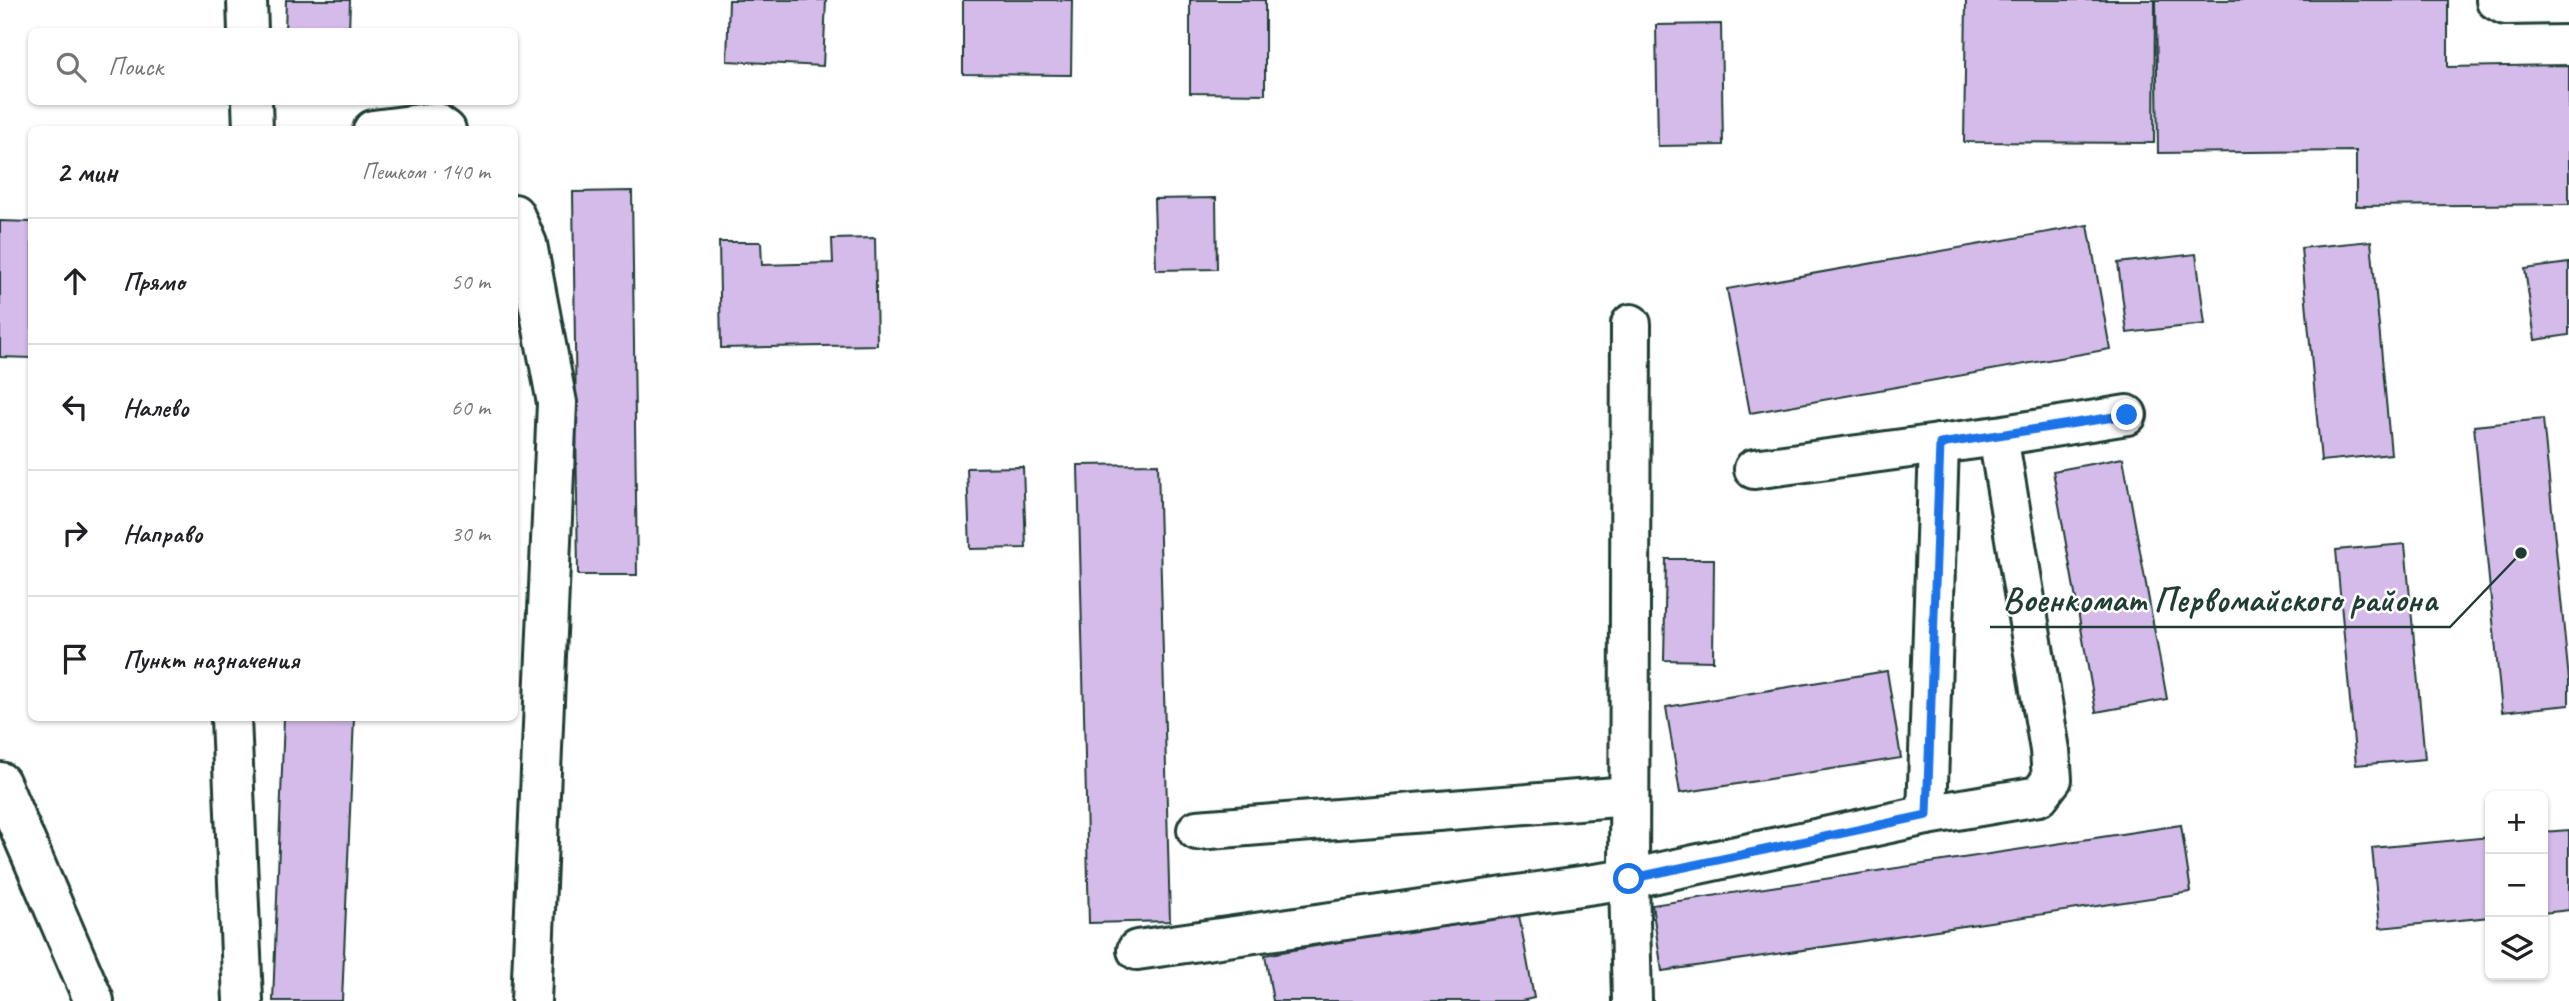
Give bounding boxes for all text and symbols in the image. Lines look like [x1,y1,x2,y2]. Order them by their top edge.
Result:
search box [28,28,518,105]
icon: search [52,48,90,86]
text: Поиск [108,50,163,83]
text: 2 мин [56,153,117,191]
text: Пешком · 140 m [362,157,490,186]
icon: ahead [56,262,94,300]
text: Прямо [123,265,185,298]
text: 50 m [451,267,490,296]
icon: left [56,388,94,426]
text: Налево [123,391,189,424]
text: 60 m [451,393,490,422]
route end [2111,399,2142,430]
icon: right [56,514,94,552]
text: Направо [123,517,202,550]
text: 30 m [451,519,490,548]
callout: Военкомат Первомайского района [1990,571,2450,627]
text: Военкомат Первомайского района [2003,577,2440,622]
icon: arrive [56,640,94,678]
text: Пункт назначения [123,643,299,676]
map controls [2485,791,2548,980]
button: + [2485,791,2548,854]
button: − [2485,854,2548,917]
route start [1613,863,1644,894]
button: layers [2485,917,2548,980]

